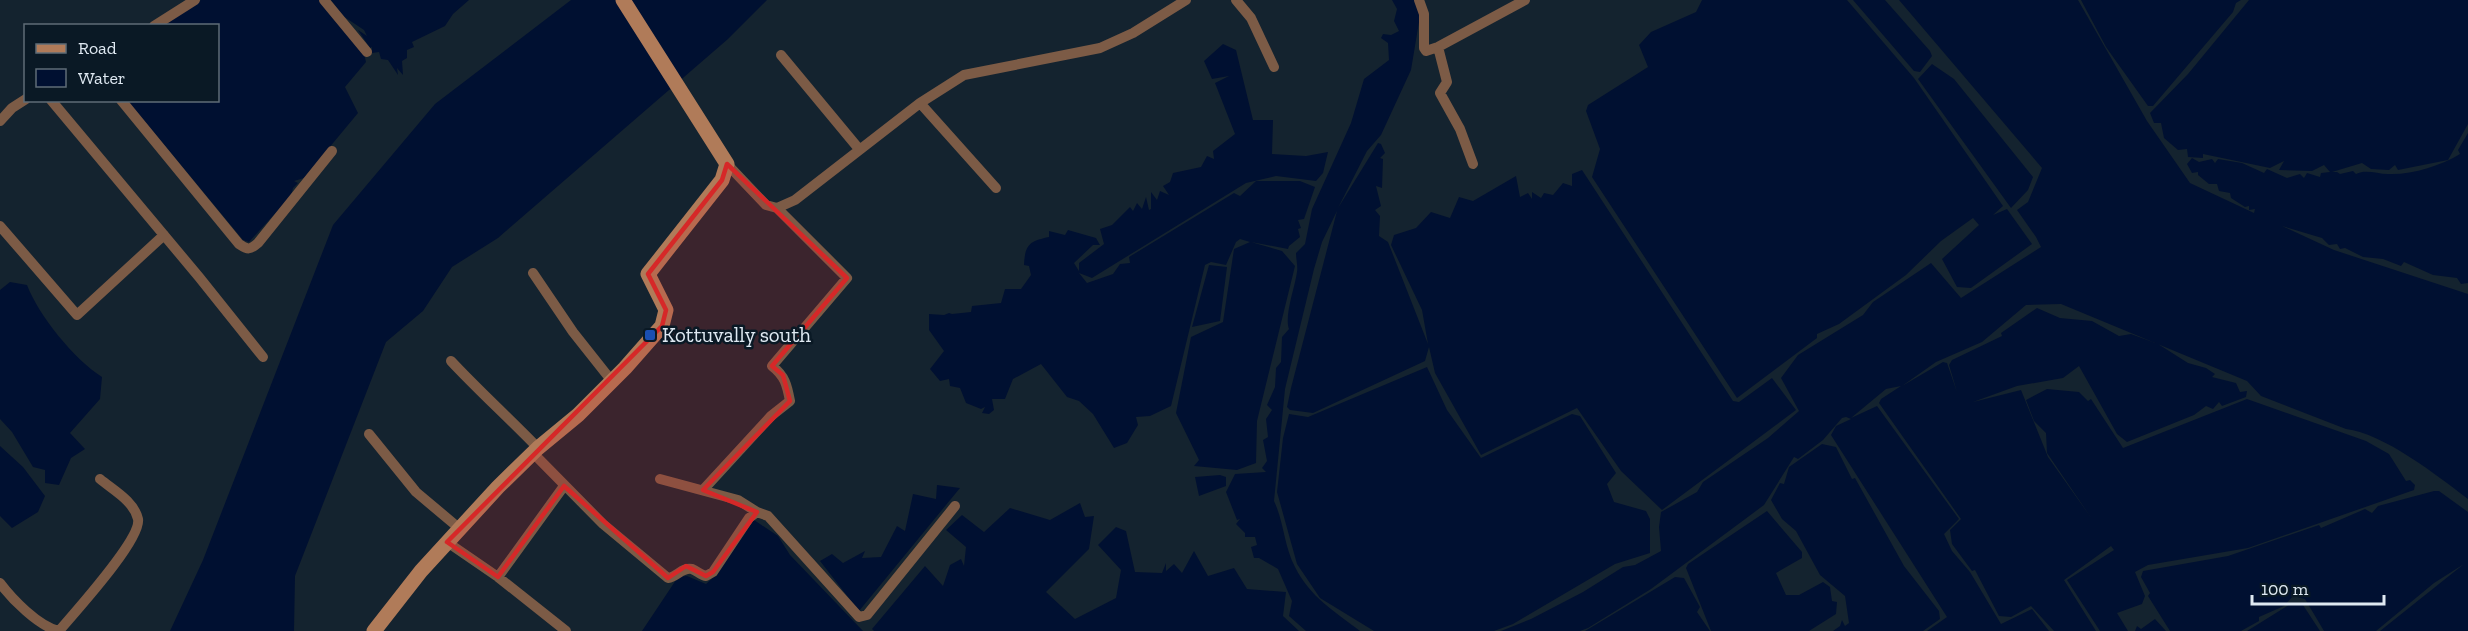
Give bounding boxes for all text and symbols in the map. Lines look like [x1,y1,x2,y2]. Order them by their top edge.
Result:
legend [24,24,219,102]
text: Road [78,37,117,59]
text: Water [78,67,125,89]
place label: Kottuvally south [662,322,811,347]
marker: Kottuvally south [643,328,657,342]
scale bar [2252,568,2384,606]
text: 100 m [2261,578,2309,600]

